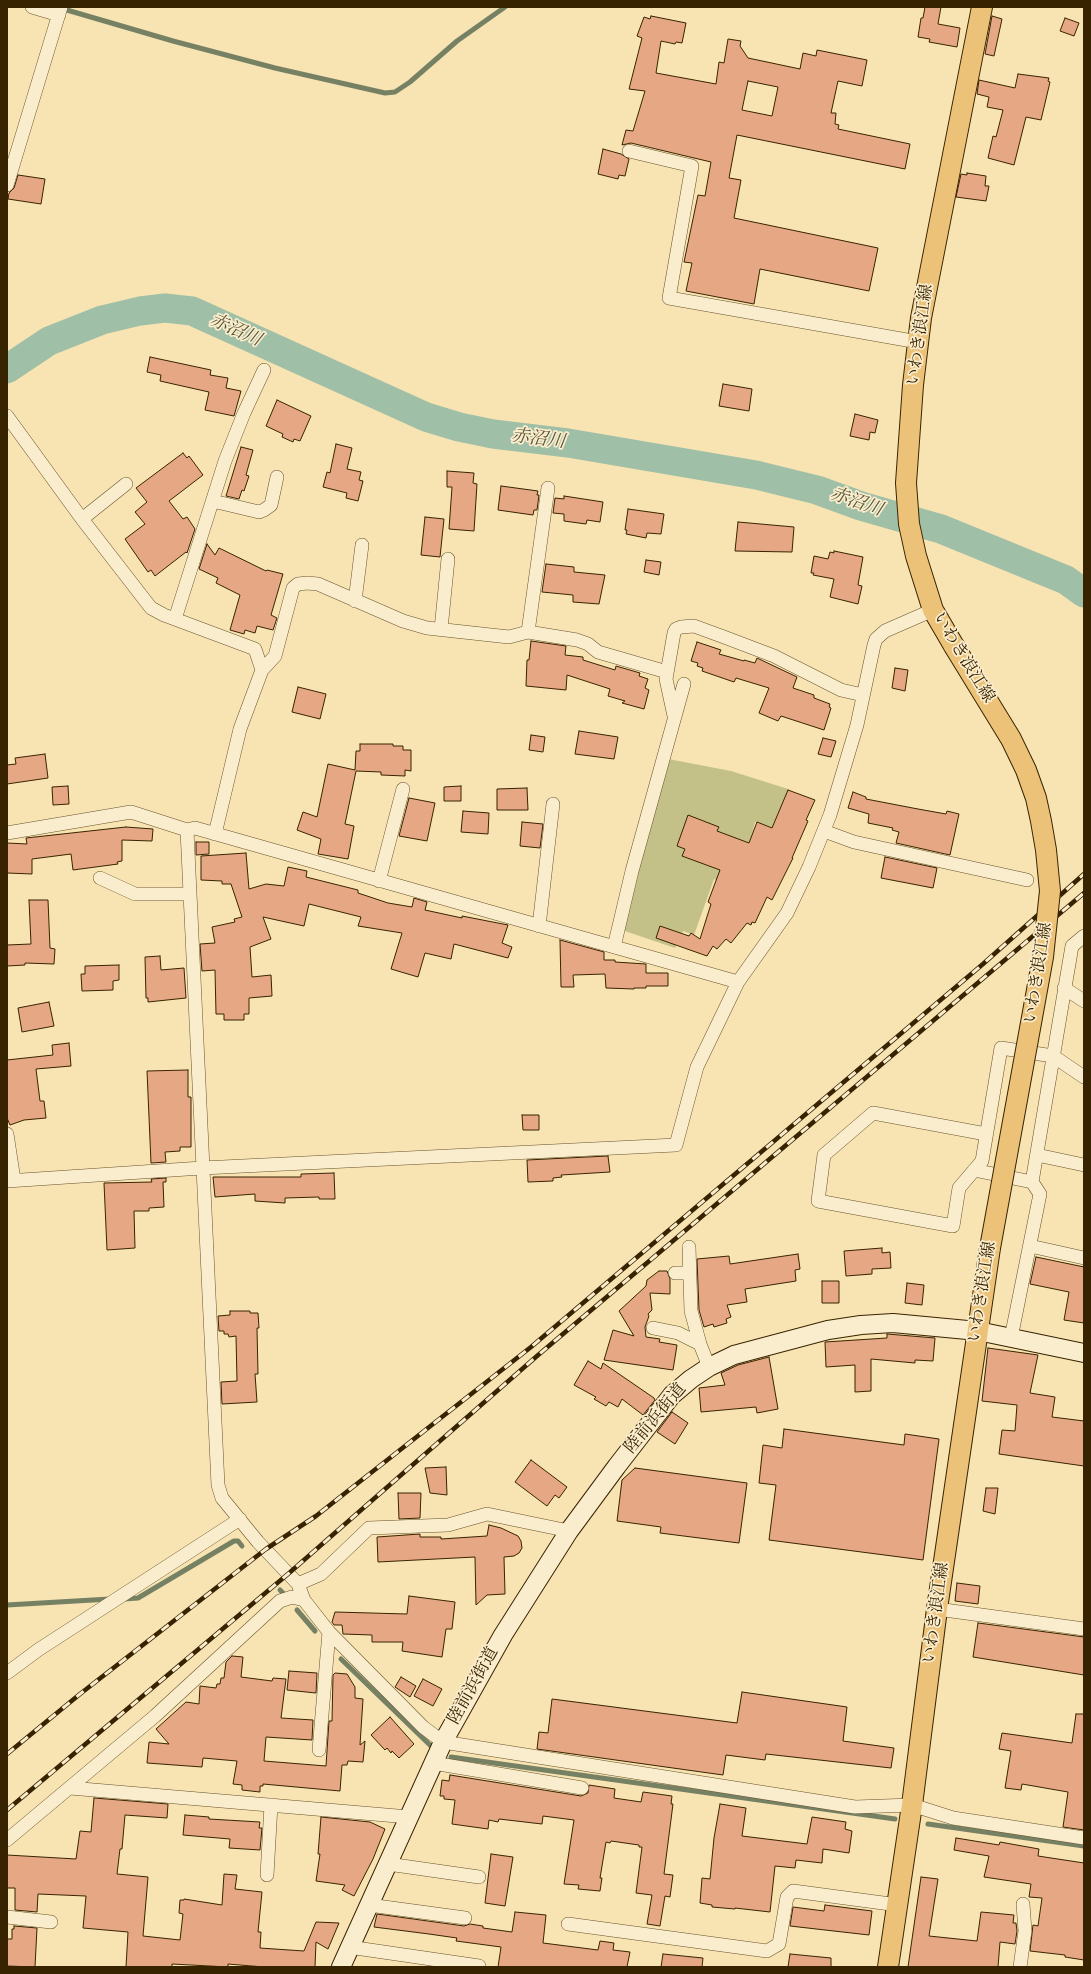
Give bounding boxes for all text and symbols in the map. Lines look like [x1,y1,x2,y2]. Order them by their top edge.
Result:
street label: いわき浪江線 [904,283,938,387]
water label: 赤沼川 [206,310,264,352]
water label: 赤沼川 [510,426,566,454]
water label: 赤沼川 [827,484,885,522]
street label: いわき浪江線 [928,609,998,707]
street label: いわき浪江線 [1021,921,1057,1025]
street label: いわき浪江線 [965,1240,1001,1344]
street label: 陸前浜街道 [621,1380,691,1458]
street label: いわき浪江線 [920,1561,954,1665]
street label: 陸前浜街道 [444,1644,504,1728]

